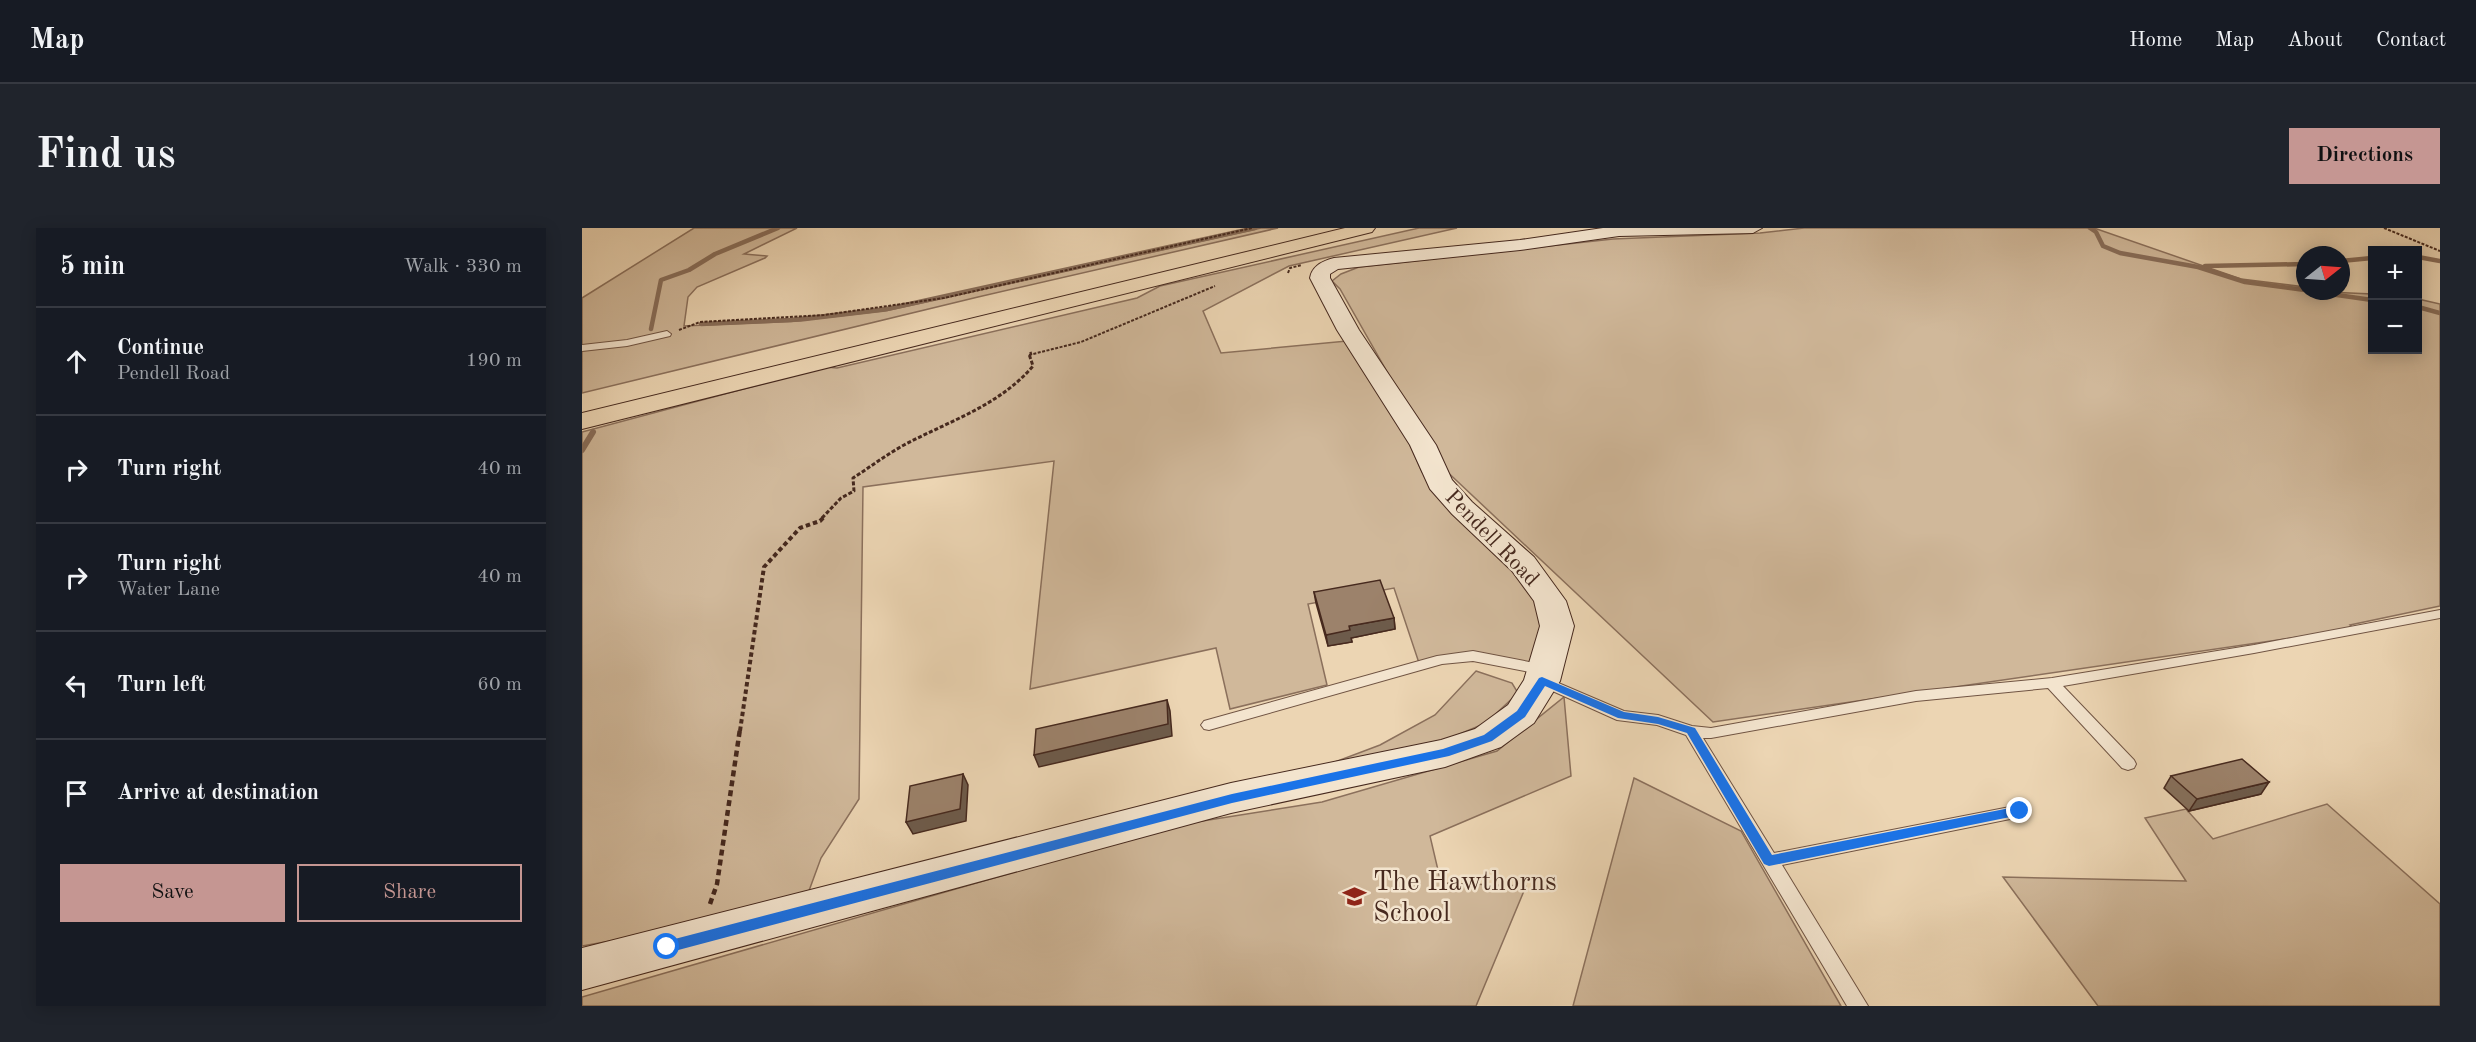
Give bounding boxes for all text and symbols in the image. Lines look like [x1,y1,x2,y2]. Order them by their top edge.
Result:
text: Map [30,27,84,55]
text: Home [2129,30,2182,51]
text: Map [2215,30,2254,51]
text: About [2287,30,2343,51]
text: Contact [2376,30,2446,51]
button: Directions [2289,128,2440,184]
text: Find us [36,135,175,177]
north arrow [2296,246,2350,300]
map controls [2368,246,2422,354]
button: + [2368,246,2422,300]
text: 5 min [60,254,125,280]
text: Walk · 330 m [403,257,522,277]
button: − [2368,300,2422,354]
text: Continue [117,337,204,359]
icon: ahead [60,345,93,378]
text: 190 m [466,351,522,371]
text: Pendell Road [117,364,230,384]
icon: right [60,453,93,486]
text: Turn right [117,458,221,480]
text: 40 m [477,459,522,479]
street label: Pendell Road [1440,486,1543,591]
text: Turn right [117,553,221,575]
icon: right [60,561,93,594]
text: 40 m [477,567,522,587]
text: Water Lane [117,580,220,600]
icon: left [60,669,93,702]
text: Turn left [117,674,206,696]
text: 60 m [477,675,522,695]
icon: arrive [60,777,93,810]
text: Arrive at destination [117,782,319,804]
route end [2006,797,2032,823]
button: Save [60,864,285,922]
button: Share [297,864,522,922]
place label: The Hawthorns School [1373,869,1557,927]
school or university icon: The Hawthorns School [1342,884,1368,910]
route start [653,933,679,959]

